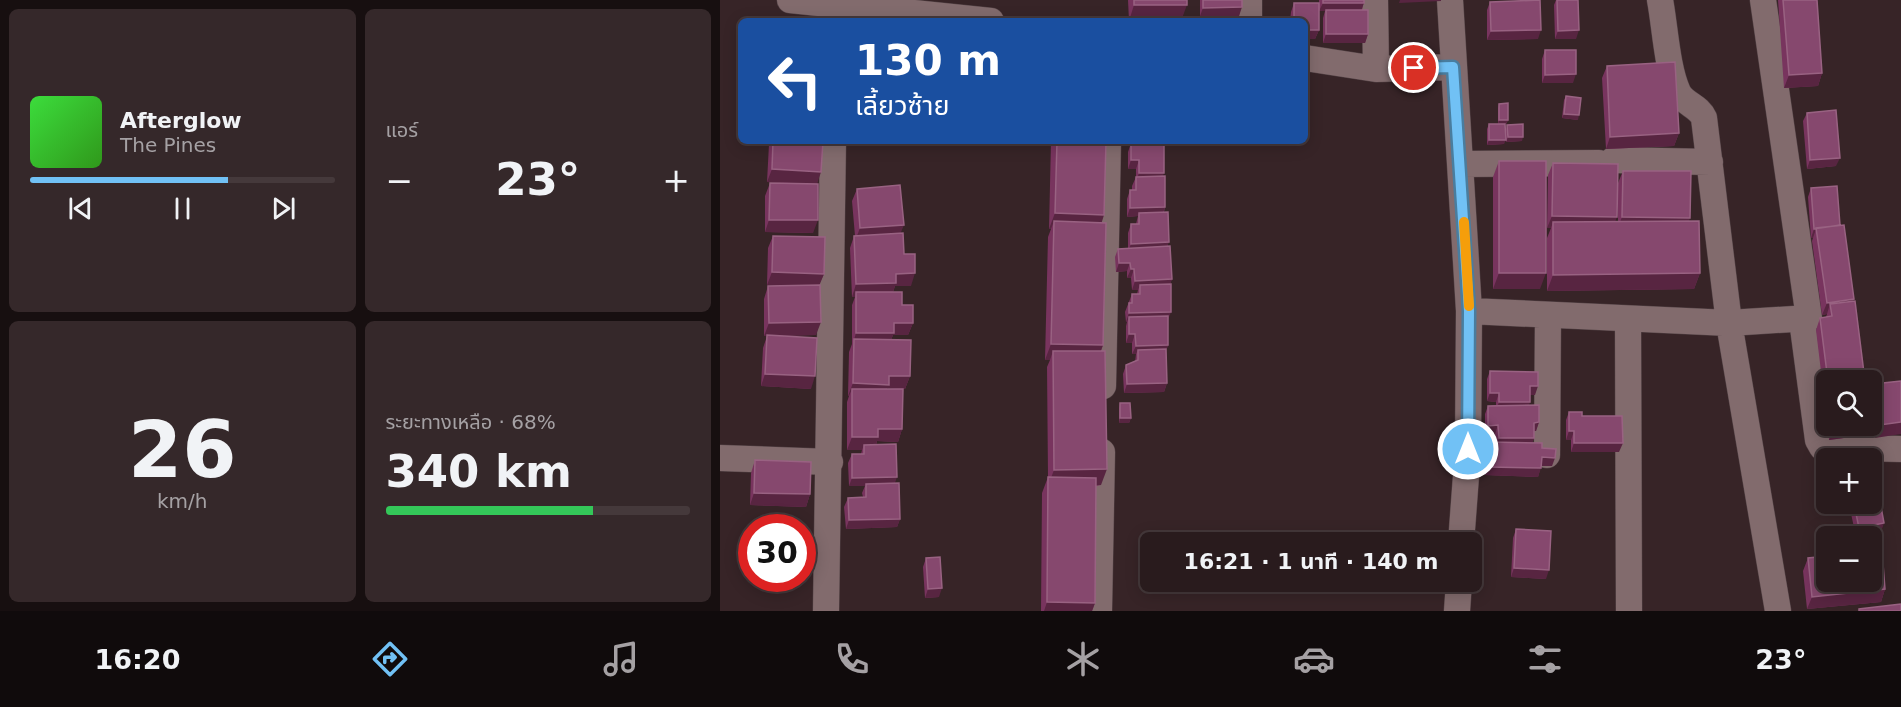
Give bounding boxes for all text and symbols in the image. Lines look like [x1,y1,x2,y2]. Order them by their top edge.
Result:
text: 130 m [855,36,1001,85]
icon: left [756,42,834,120]
pin [1388,42,1439,93]
icon: arrive [1397,51,1430,84]
text: เลี้ยวซ้าย [855,90,949,121]
text: Afterglow [120,108,242,133]
text: แอร์ [386,118,418,142]
text: The Pines [120,133,216,157]
text: 23° [495,153,580,206]
text: − [386,161,413,200]
text: + [662,161,690,200]
icon: previous [64,192,97,225]
icon: pause [166,192,199,225]
icon: next [267,192,300,225]
map controls [1816,370,1882,592]
button: search [1816,370,1882,436]
text: 26 [128,405,237,495]
text: ระยะทางเหลือ · 68% [386,410,556,434]
position arrow [1436,417,1500,481]
text: 340 km [386,445,572,498]
button: + [1816,448,1882,514]
text: km/h [157,489,207,513]
speed limit sign: 30 [738,514,816,592]
button: − [1816,526,1882,592]
text: 16:21 · 1 นาที · 140 m [1184,549,1438,574]
icon: directions [369,638,411,680]
icon: music [600,638,642,680]
icon: phone [831,638,873,680]
icon: climate [1062,638,1104,680]
icon: car [1293,638,1335,680]
icon: filters [1524,638,1566,680]
text: 16:20 [94,644,180,675]
text: 23° [1755,644,1806,675]

